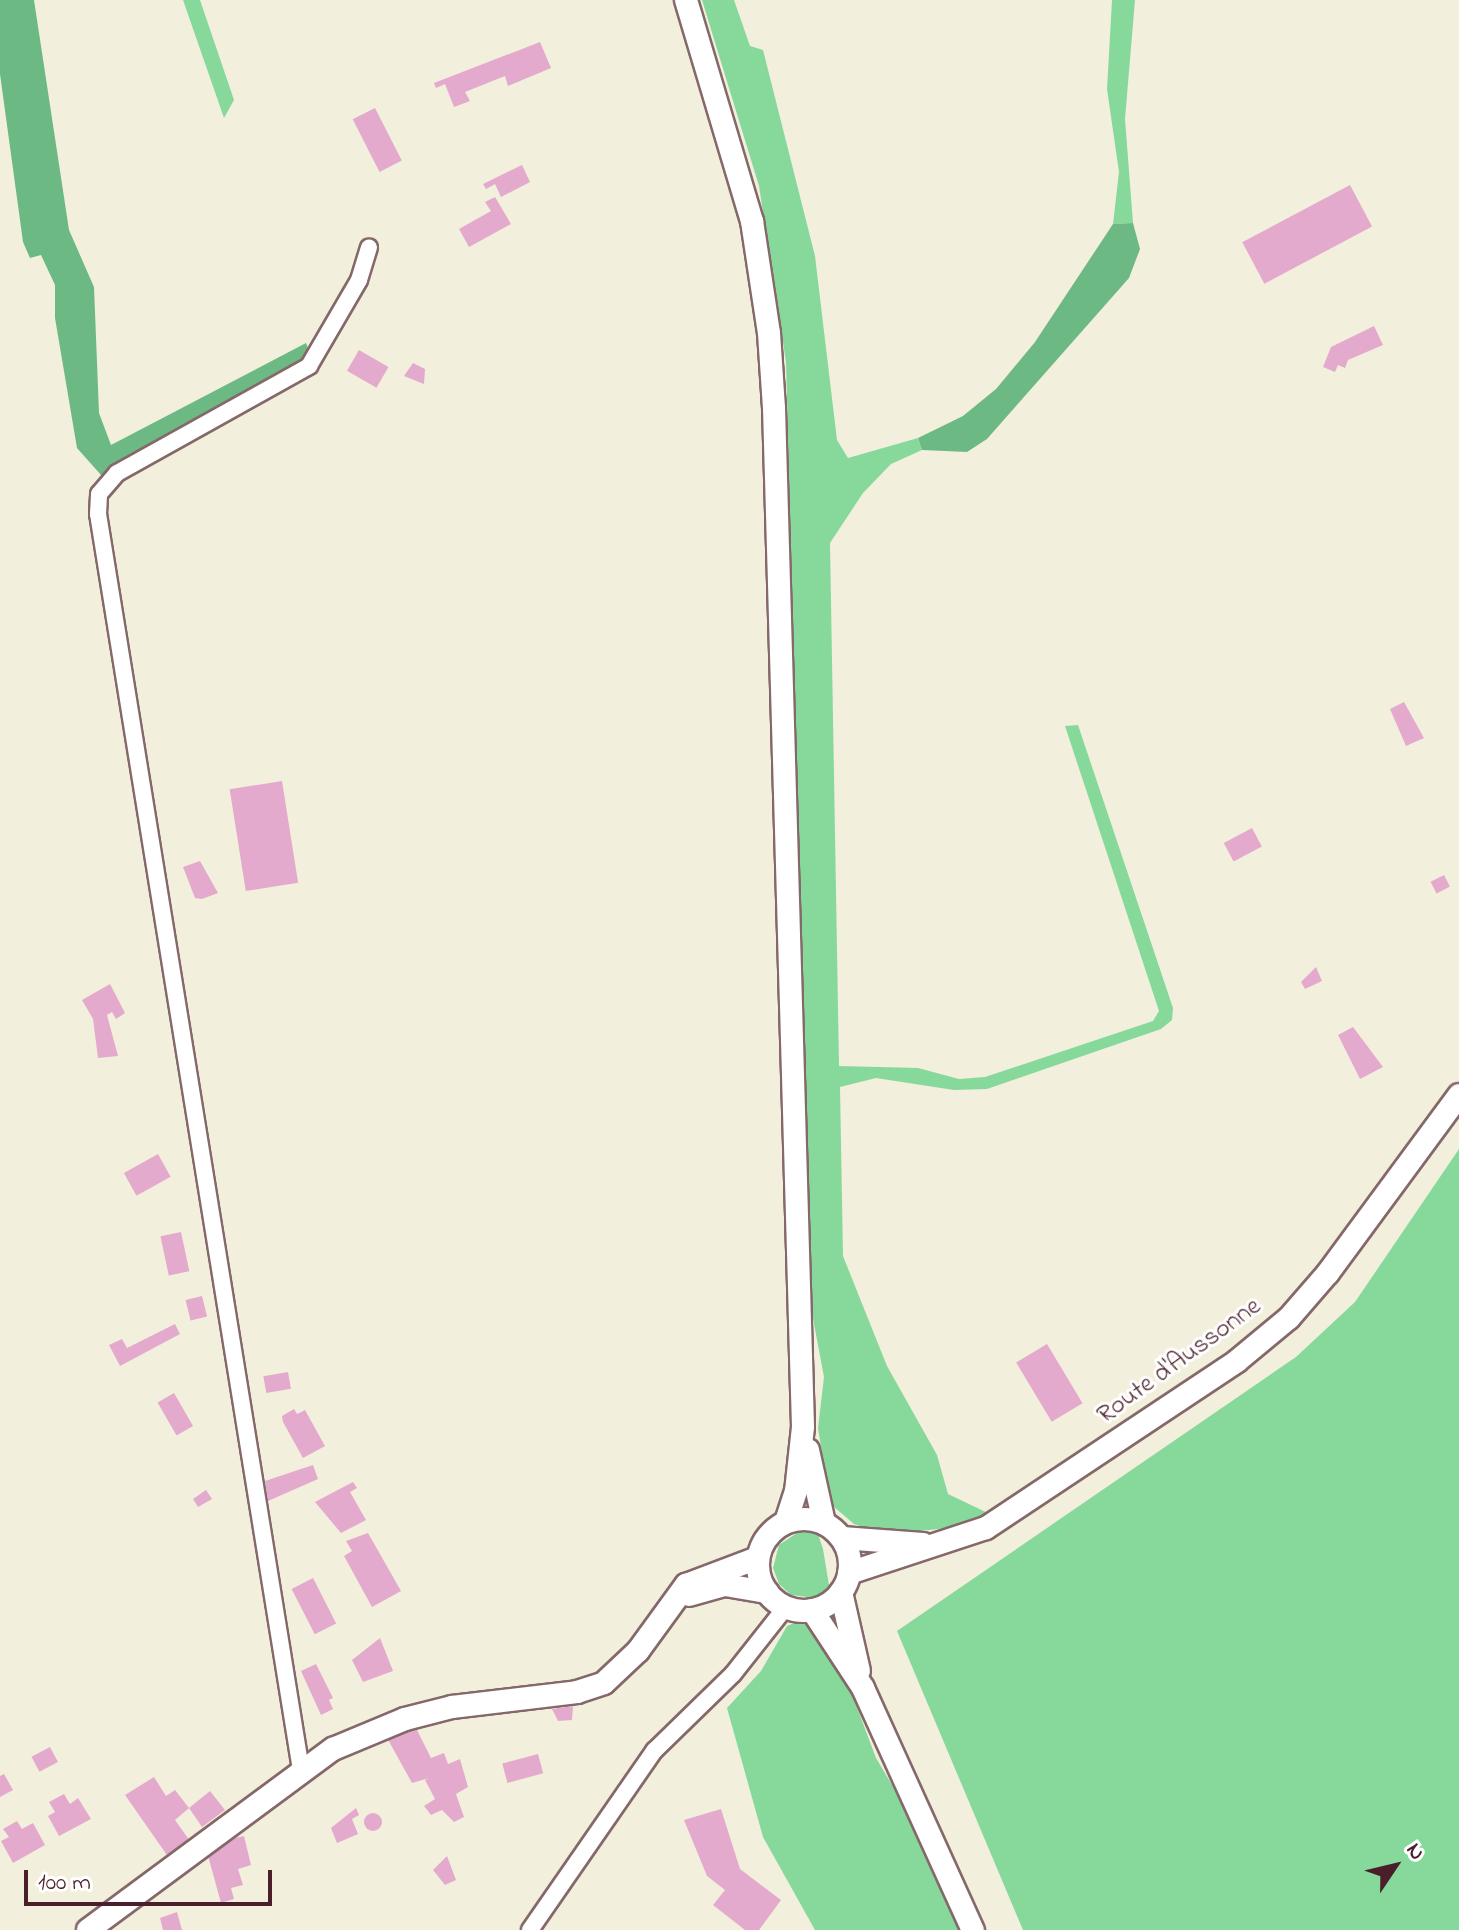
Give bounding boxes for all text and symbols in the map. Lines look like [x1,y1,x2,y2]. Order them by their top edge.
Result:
street label: Route d'Aussonne [1092,1292,1268,1432]
north arrow [1355,1826,1435,1906]
text: N [1397,1837,1432,1867]
scale bar [28,1854,276,1904]
text: 100 m [38,1866,91,1901]

